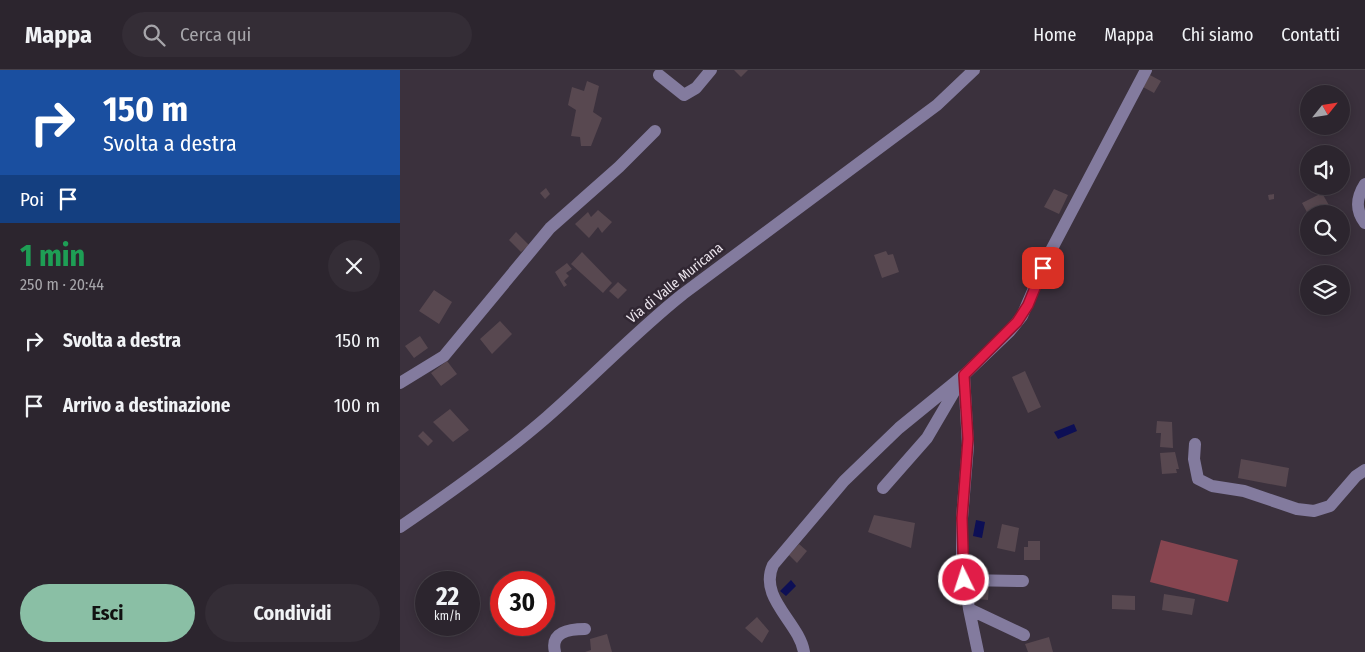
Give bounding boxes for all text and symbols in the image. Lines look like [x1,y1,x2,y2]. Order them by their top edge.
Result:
search box [122,12,472,57]
text: Mappa [25,21,92,49]
icon: search [140,21,168,49]
text: Cerca qui [180,23,251,46]
text: Home [1033,24,1076,46]
text: Mappa [1104,24,1154,46]
text: Chi siamo [1182,24,1253,46]
text: Contatti [1281,24,1340,46]
north arrow [1300,85,1350,135]
map controls [1300,85,1350,315]
text: 150 m [103,88,188,130]
icon: right [20,90,85,155]
text: Svolta a destra [103,130,237,157]
button: sound [1300,145,1350,195]
icon: arrive [54,185,82,213]
text: Poi [20,188,44,211]
button: search [1300,205,1350,255]
text: 1 min [20,238,85,274]
street label: Via di Valle Muricana [624,239,727,327]
button: close [328,240,380,292]
pin [1022,247,1064,289]
icon: arrive [1029,254,1057,282]
button: layers [1300,265,1350,315]
text: 250 m · 20:44 [20,275,104,294]
icon: right [20,327,48,355]
text: Svolta a destra [63,329,181,352]
text: 150 m [335,329,380,352]
icon: arrive [20,392,48,420]
text: Arrivo a destinazione [63,394,230,417]
text: 100 m [334,394,380,417]
position arrow [937,553,989,605]
speed limit sign: 30 [490,571,555,636]
text: 22 [436,582,459,612]
button: Esci [20,584,195,642]
button: Condividi [205,584,380,642]
text: km/h [434,609,461,623]

